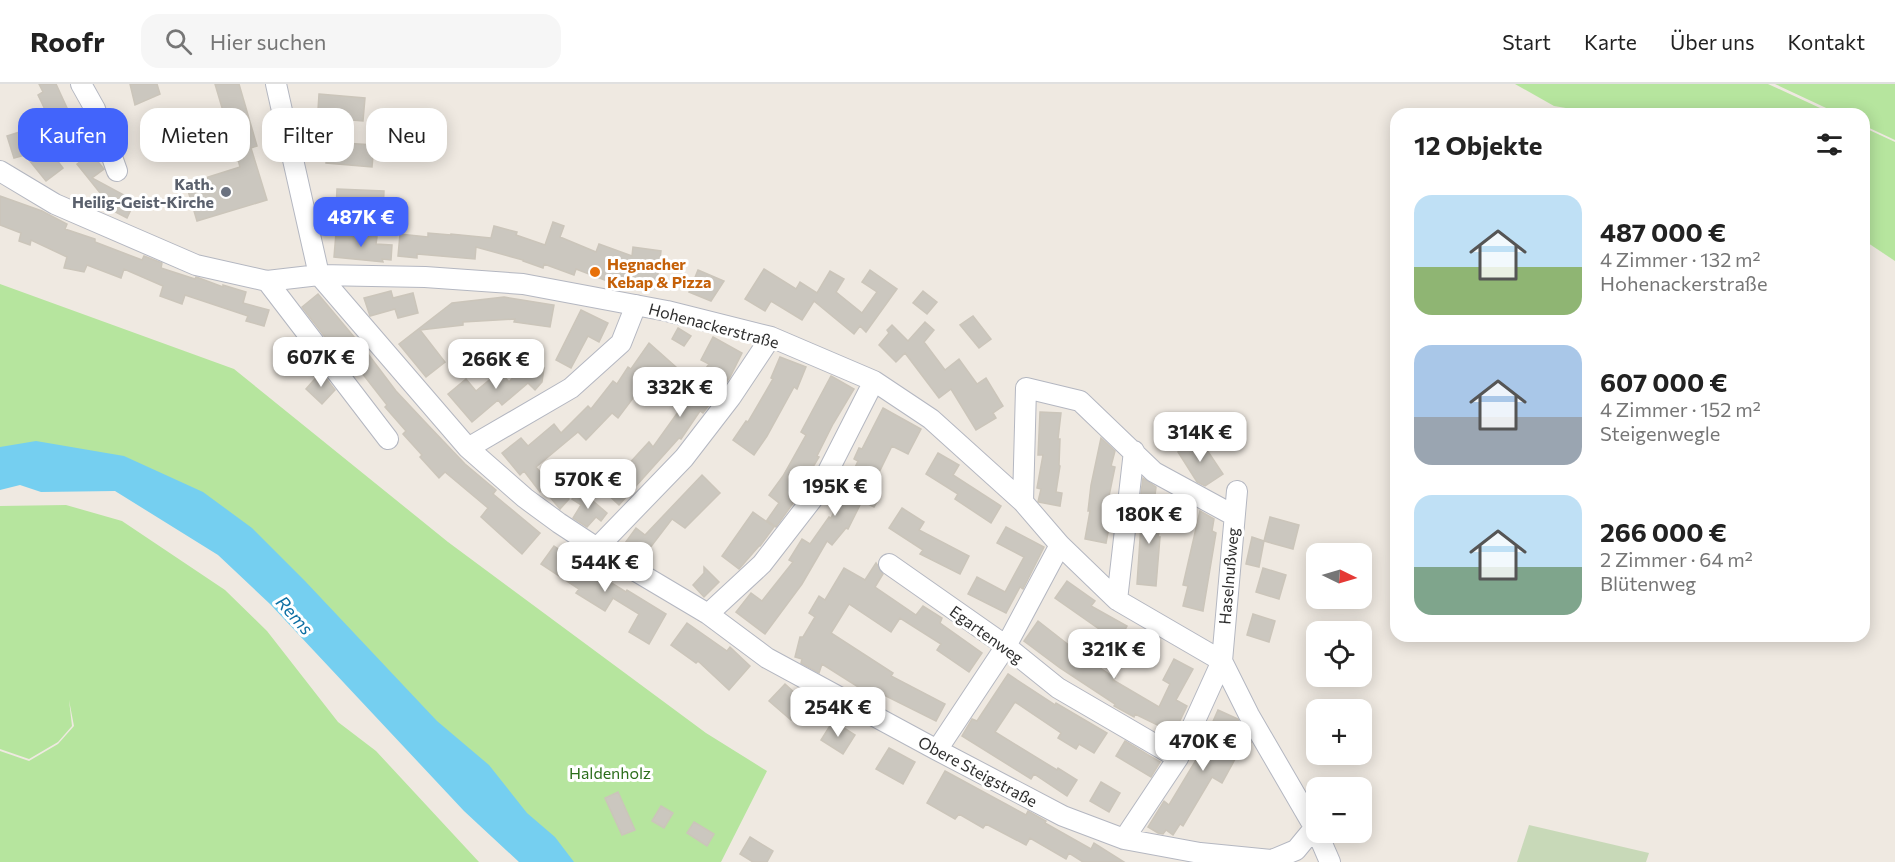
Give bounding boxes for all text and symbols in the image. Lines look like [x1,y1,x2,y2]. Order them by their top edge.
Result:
search box [141,14,561,68]
text: Roofr [30,24,105,58]
icon: search [162,25,195,58]
text: Hier suchen [210,28,326,55]
text: Start [1502,29,1551,54]
text: Karte [1584,29,1637,54]
text: Über uns [1670,29,1754,54]
text: Kontakt [1787,29,1865,54]
chip: Kaufen [18,108,128,162]
chip: Mieten [140,108,250,162]
chip: Filter [262,108,354,162]
chip: Neu [366,108,447,162]
icon: filters [1813,128,1846,161]
text: 12 Objekte [1414,129,1543,160]
place label: Kath. Heilig-Geist-Kirche [72,174,214,211]
marker: Kath. Heilig-Geist-Kirche [219,185,233,199]
pin: 487K € [312,197,410,248]
text: 487K € [327,204,395,228]
text: 487 000 € [1600,216,1726,247]
icon: home [1462,219,1534,291]
text: 4 Zimmer · 132 m² [1600,247,1761,271]
place label: Hegnacher Kebap & Pizza [607,254,711,291]
marker: Hegnacher Kebap & Pizza [588,265,602,279]
text: Hohenackerstraße [1600,271,1768,295]
street label: Hohenackerstraße [647,298,781,352]
pin: 607K € [272,337,370,388]
pin: 266K € [447,339,545,390]
text: 607K € [287,344,355,368]
text: 266K € [462,346,530,370]
text: 607 000 € [1600,366,1727,397]
pin: 332K € [631,367,729,418]
icon: home [1462,369,1534,441]
text: 332K € [647,374,713,398]
text: 4 Zimmer · 152 m² [1600,397,1761,421]
pin: 314K € [1151,412,1249,463]
text: 314K € [1168,419,1232,443]
text: Steigenwegle [1600,421,1720,445]
pin: 570K € [539,459,637,510]
text: 570K € [554,466,622,490]
pin: 195K € [786,466,884,517]
text: 195K € [803,473,867,497]
pin: 180K € [1100,494,1198,545]
text: 180K € [1116,501,1182,525]
text: 266 000 € [1600,516,1727,547]
icon: home [1462,519,1534,591]
street label: Haselnußweg [1214,526,1242,625]
pin: 544K € [556,542,654,593]
north arrow [1306,543,1372,609]
map controls [1306,543,1372,843]
text: 2 Zimmer · 64 m² [1600,547,1753,571]
text: 544K € [571,549,639,573]
text: Blütenweg [1600,571,1696,595]
water label: Rems [272,591,318,639]
street label: Egartenweg [946,601,1028,667]
button: locate [1306,621,1372,687]
pin: 321K € [1065,629,1163,680]
text: 321K € [1082,636,1146,660]
pin: 254K € [789,687,887,738]
text: 254K € [804,694,872,718]
button: + [1306,699,1372,765]
pin: 470K € [1154,721,1252,772]
text: 470K € [1169,728,1237,752]
street label: Obere Steigstraße [915,732,1041,810]
park label: Haldenholz [569,763,651,782]
button: − [1306,777,1372,843]

